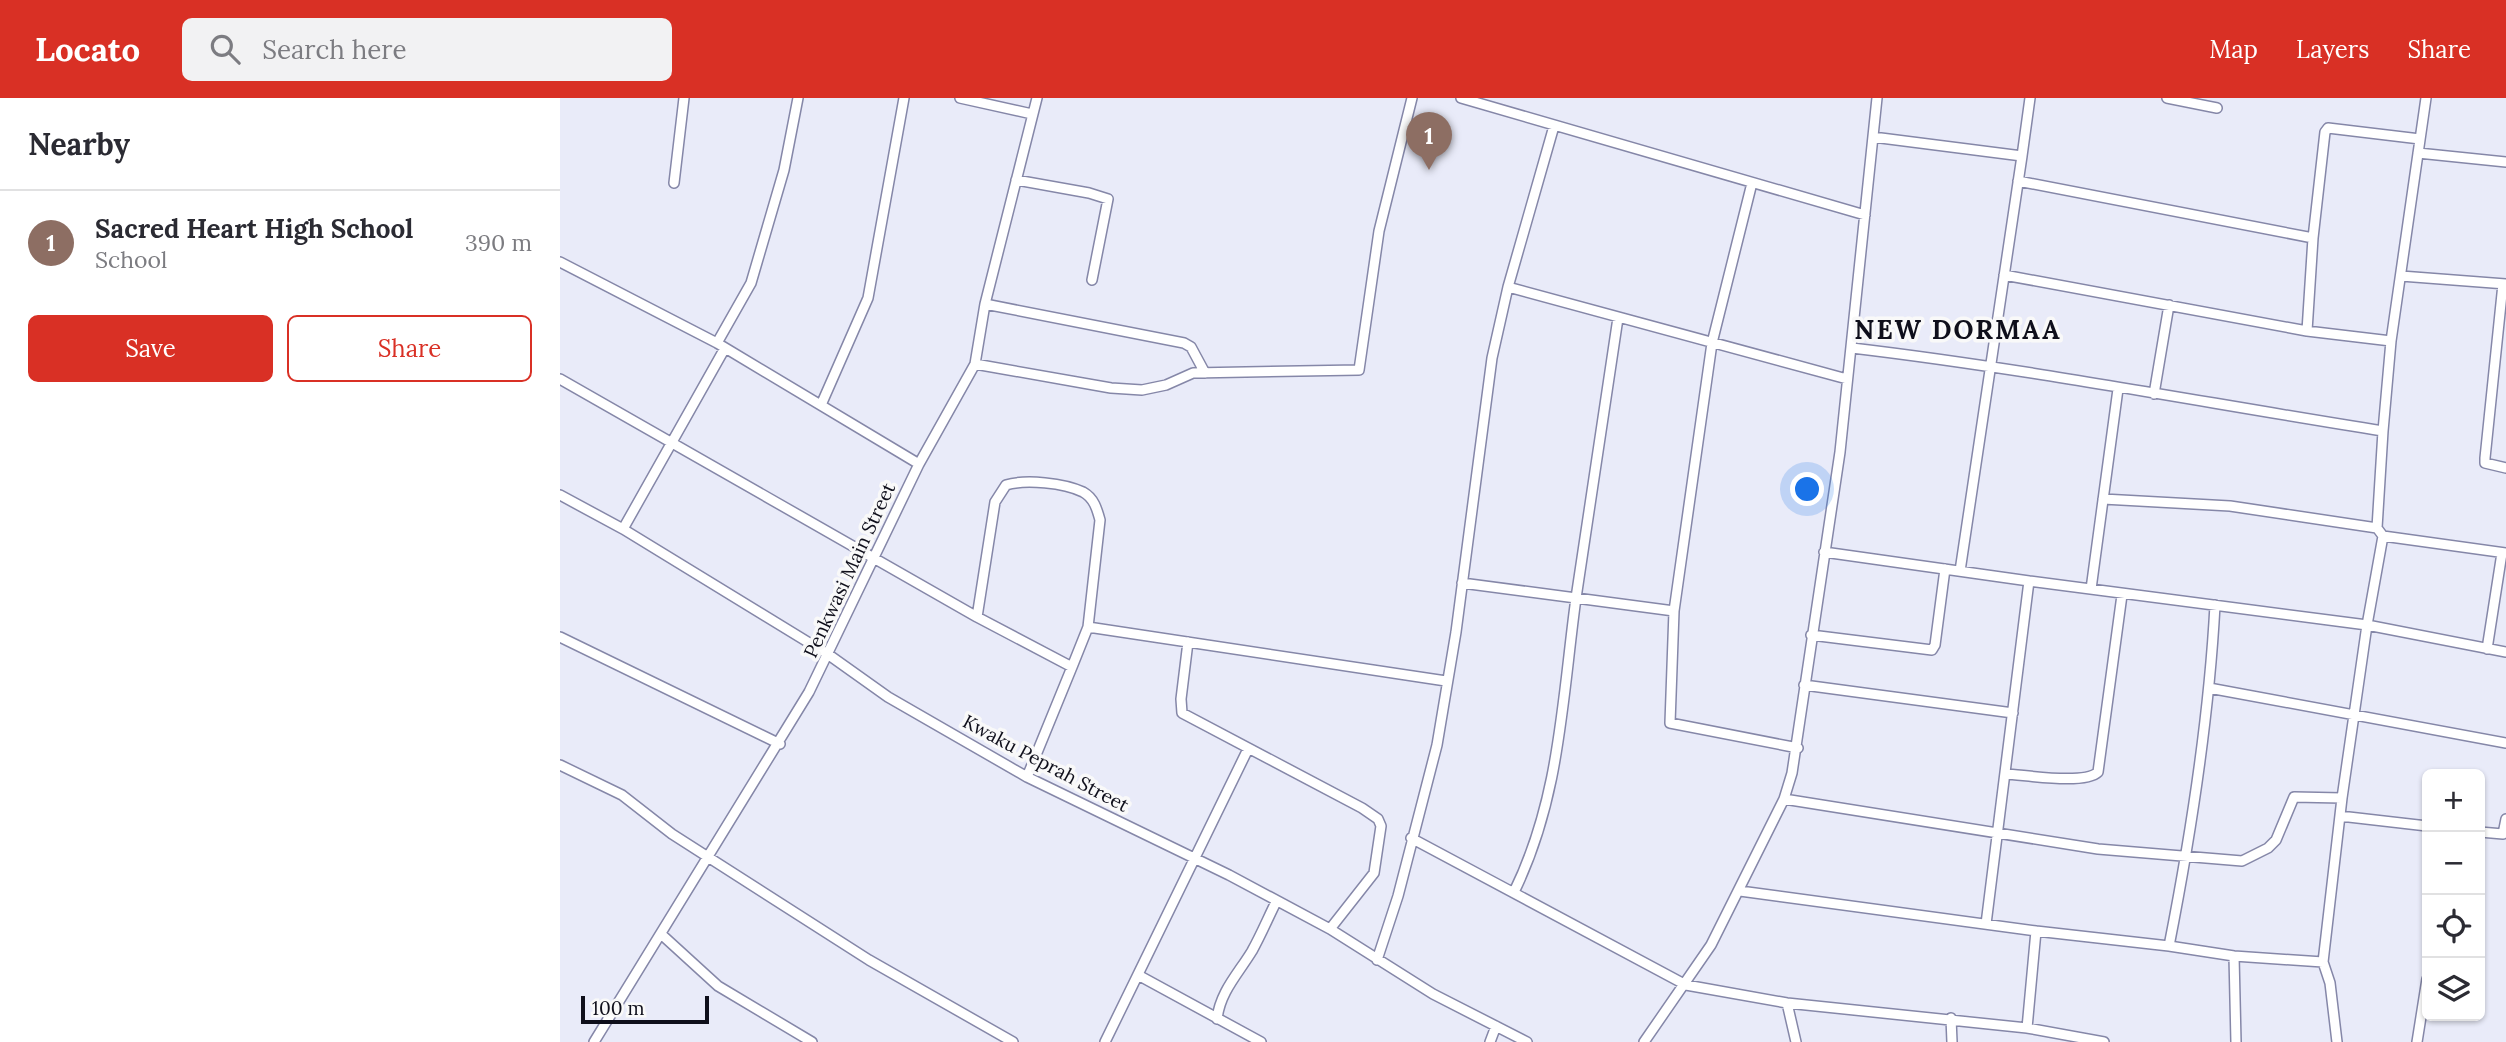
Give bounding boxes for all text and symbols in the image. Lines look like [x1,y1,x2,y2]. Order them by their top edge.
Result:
search box [182,18,672,81]
text: Locato [35,28,140,70]
icon: search [206,30,244,68]
text: Search here [262,33,407,66]
text: Map [2209,34,2258,65]
text: Layers [2296,34,2369,65]
text: Share [2407,34,2471,65]
pin: 1 [1406,112,1452,170]
text: Nearby [28,125,130,163]
text: Sacred Heart High School [95,212,413,245]
text: 1 [46,228,56,257]
text: 390 m [465,228,532,257]
text: School [95,245,167,274]
district label: NEW DORMAA [1854,313,2062,346]
button: Save [28,315,273,382]
button: Share [287,315,532,382]
your location [1790,472,1824,506]
street label: Penkwasi Main Street [798,478,900,661]
street label: Kwaku Peprah Street [959,709,1134,817]
map controls [2422,769,2485,1021]
button: + [2422,769,2485,832]
button: − [2422,832,2485,895]
button: locate [2422,895,2485,958]
button: layers [2422,958,2485,1021]
scale bar [581,993,709,1025]
text: 100 m [592,996,645,1020]

